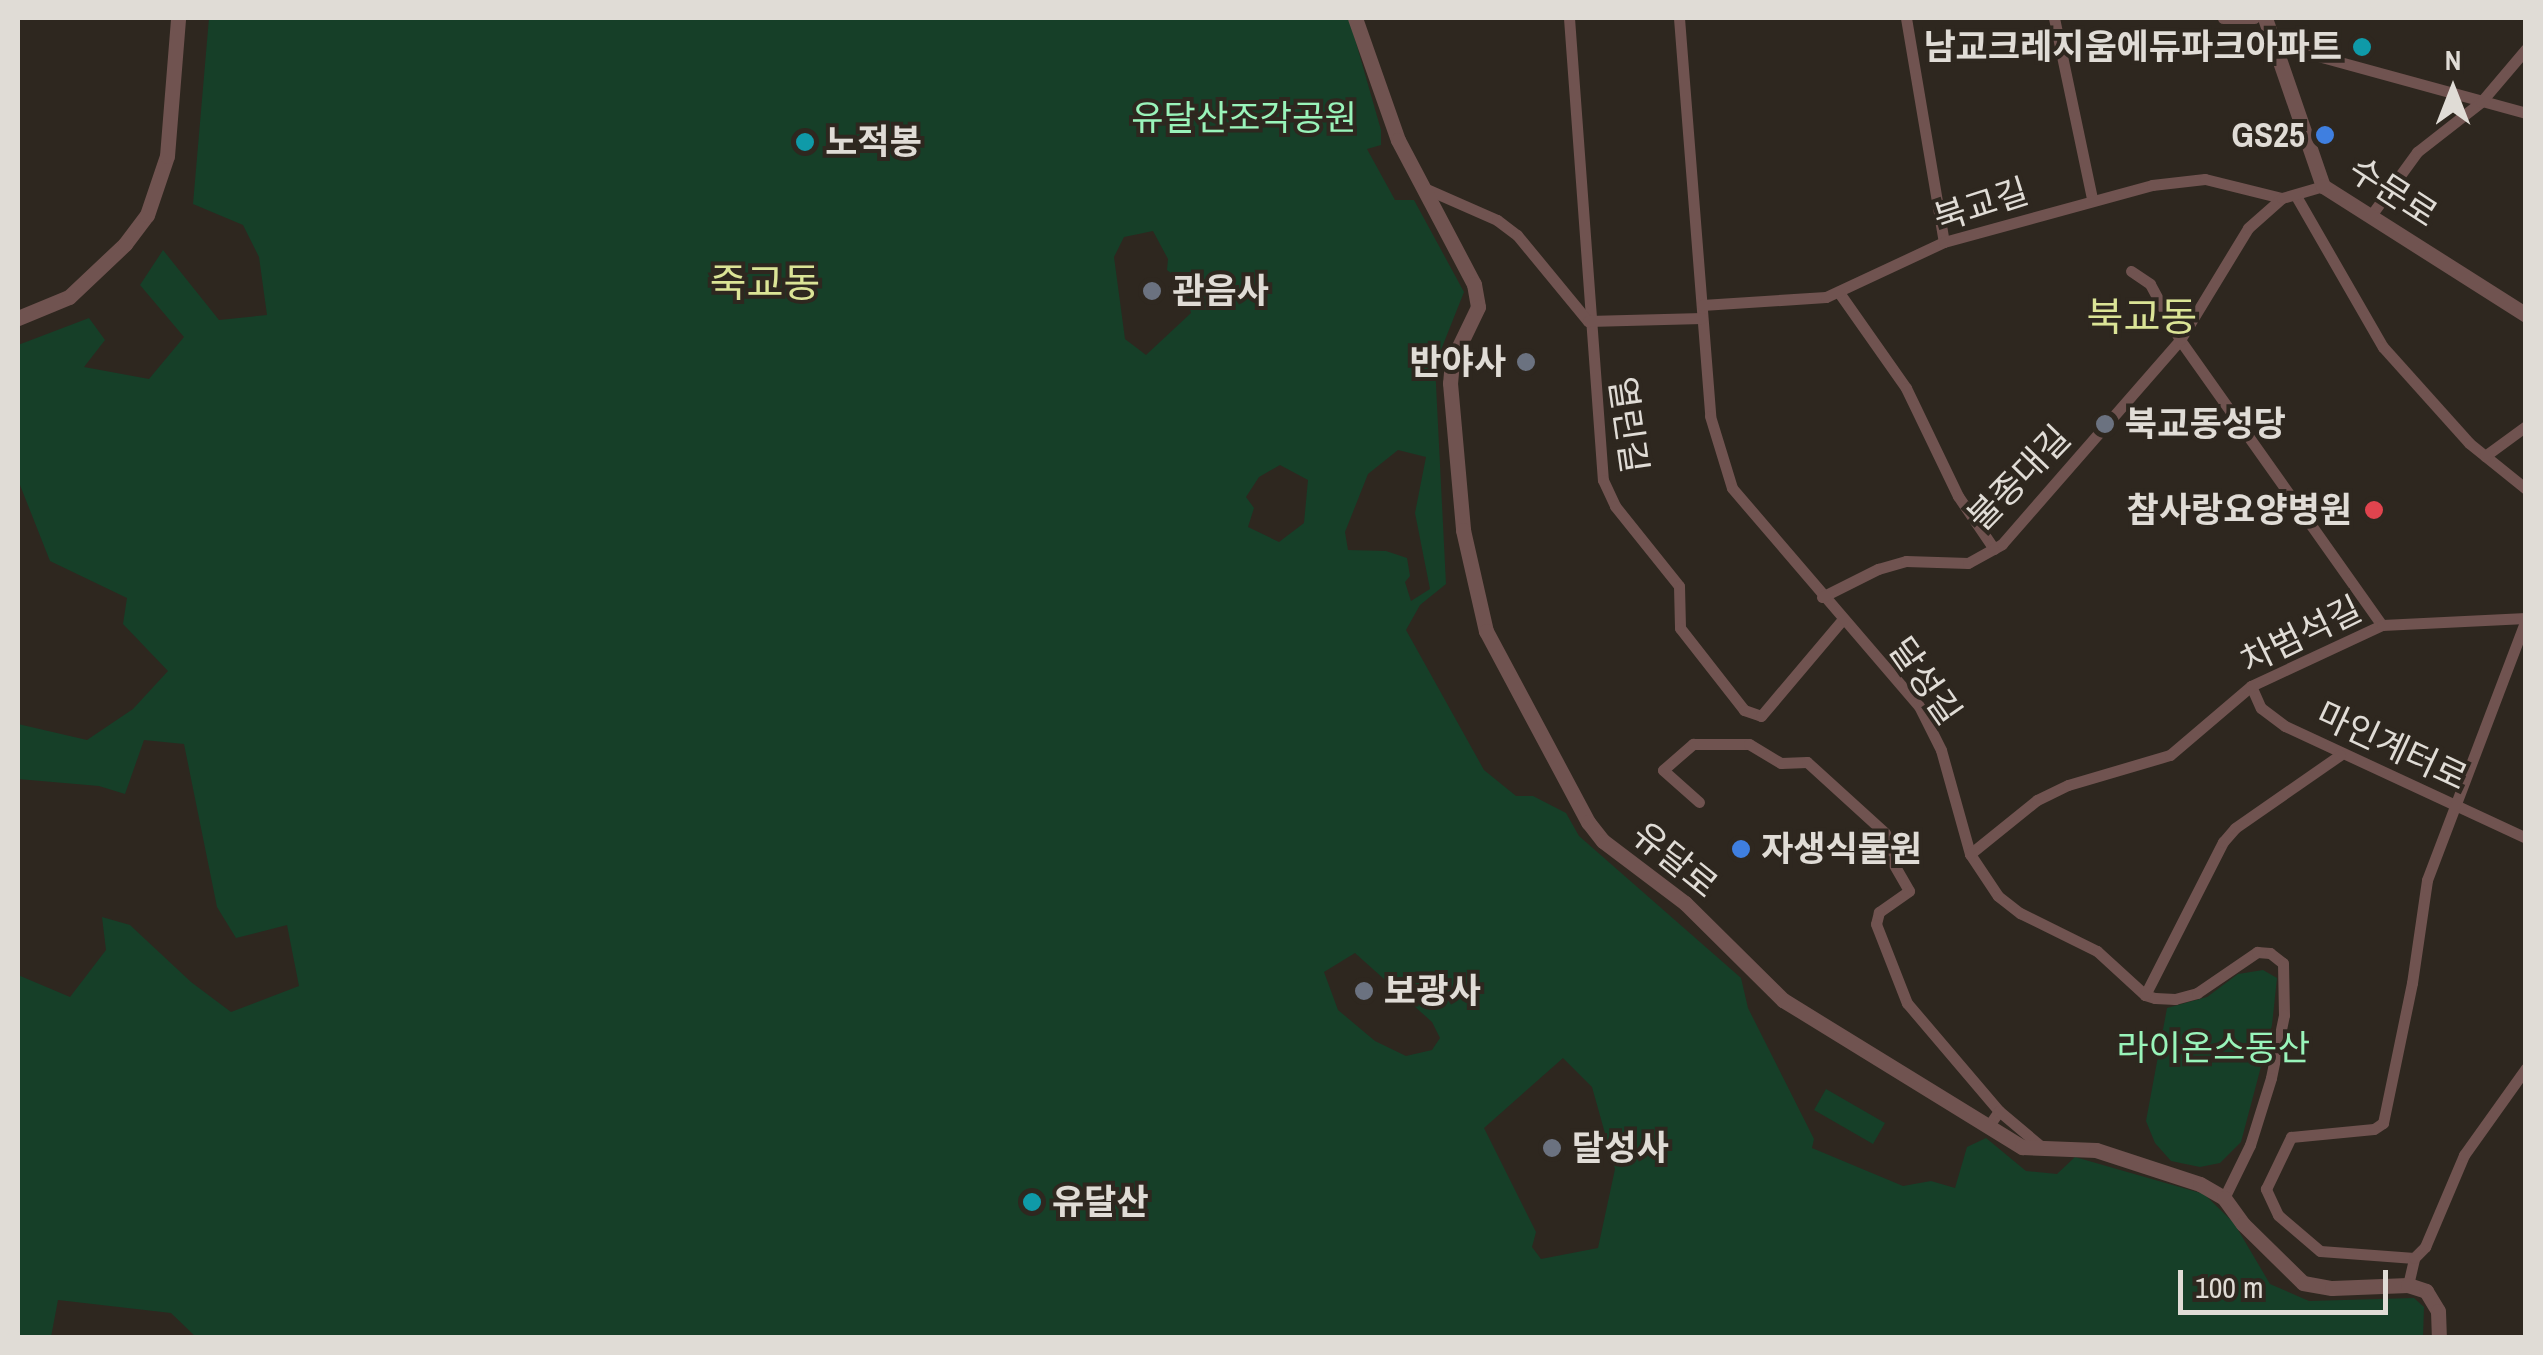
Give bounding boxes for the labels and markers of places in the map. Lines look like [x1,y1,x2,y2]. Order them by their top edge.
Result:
place label: 남교크레지움에듀파크아파트 [1923,26,2342,68]
marker: 남교크레지움에듀파크아파트 [2351,36,2373,58]
place label: GS25 [2232,114,2305,156]
place label: 노적봉 [825,121,922,163]
marker: GS25 [2314,124,2336,146]
marker: 노적봉 [794,131,816,153]
place label: 관음사 [1172,270,1269,312]
marker: 관음사 [1141,280,1163,302]
place label: 반야사 [1409,341,1506,383]
marker: 반야사 [1515,351,1537,373]
place label: 북교동성당 [2125,403,2286,445]
marker: 북교동성당 [2094,413,2116,435]
place label: 참사랑요양병원 [2127,489,2352,531]
marker: 참사랑요양병원 [2361,497,2387,523]
place label: 자생식물원 [1761,828,1922,870]
marker: 자생식물원 [1730,838,1752,860]
place label: 보광사 [1384,970,1481,1012]
marker: 보광사 [1353,980,1375,1002]
place label: 달성사 [1572,1127,1669,1169]
marker: 달성사 [1541,1137,1563,1159]
place label: 유달산 [1052,1181,1149,1223]
marker: 유달산 [1021,1191,1043,1213]

